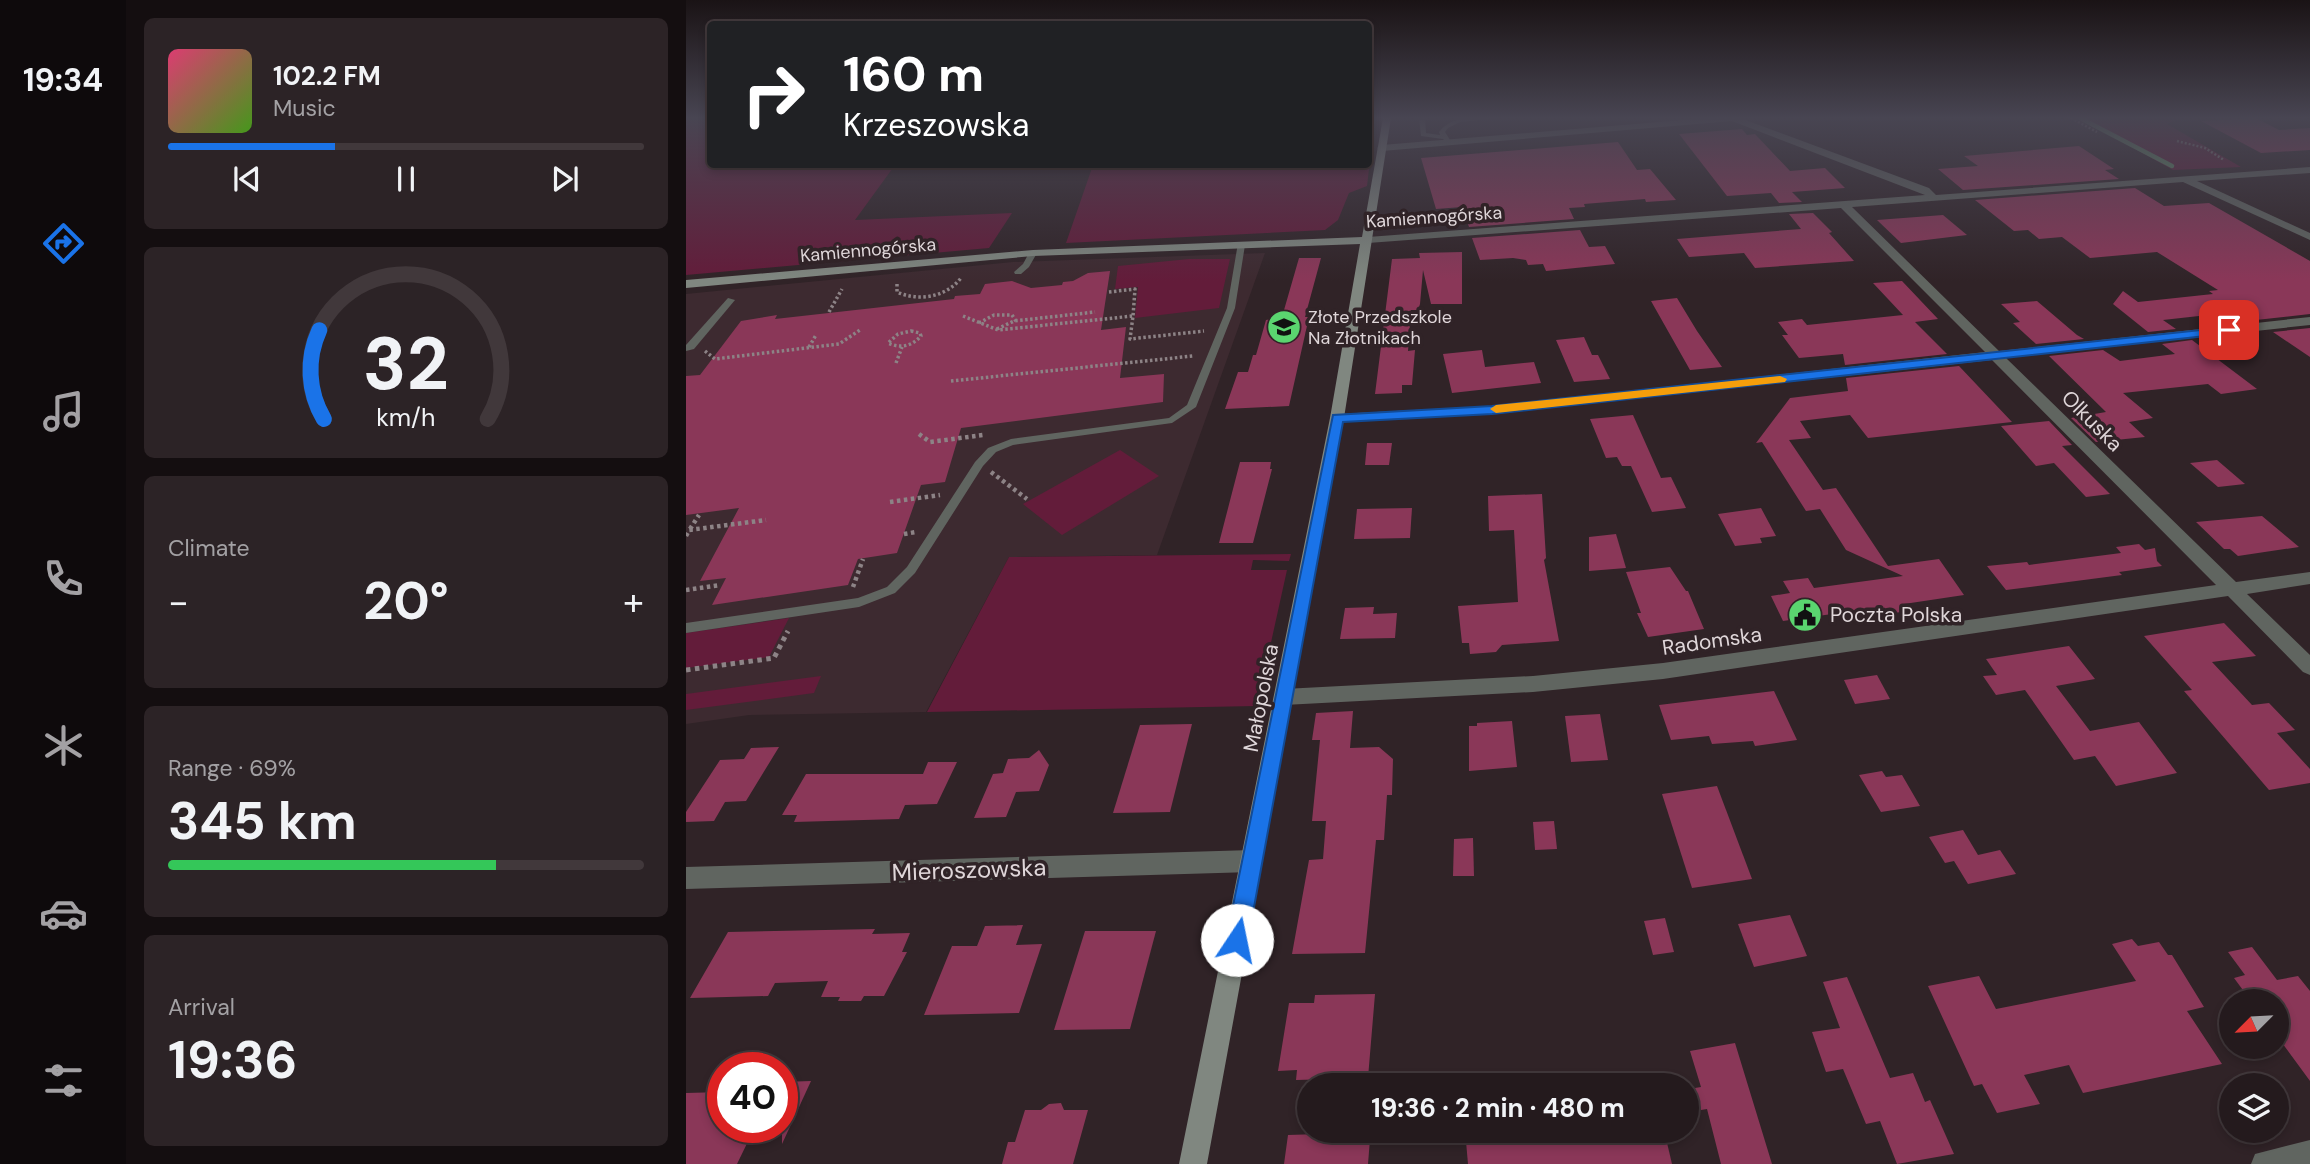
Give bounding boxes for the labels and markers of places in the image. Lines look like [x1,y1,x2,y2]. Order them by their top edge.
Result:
pin [2199,300,2259,360]
place label: Złote Przedszkole Na Złotnikach [1308,305,1452,350]
school or university icon: Złote Przedszkole Na Złotnikach [1265,308,1303,346]
public building icon: Poczta Polska [1786,596,1824,634]
place label: Poczta Polska [1830,601,1962,629]

